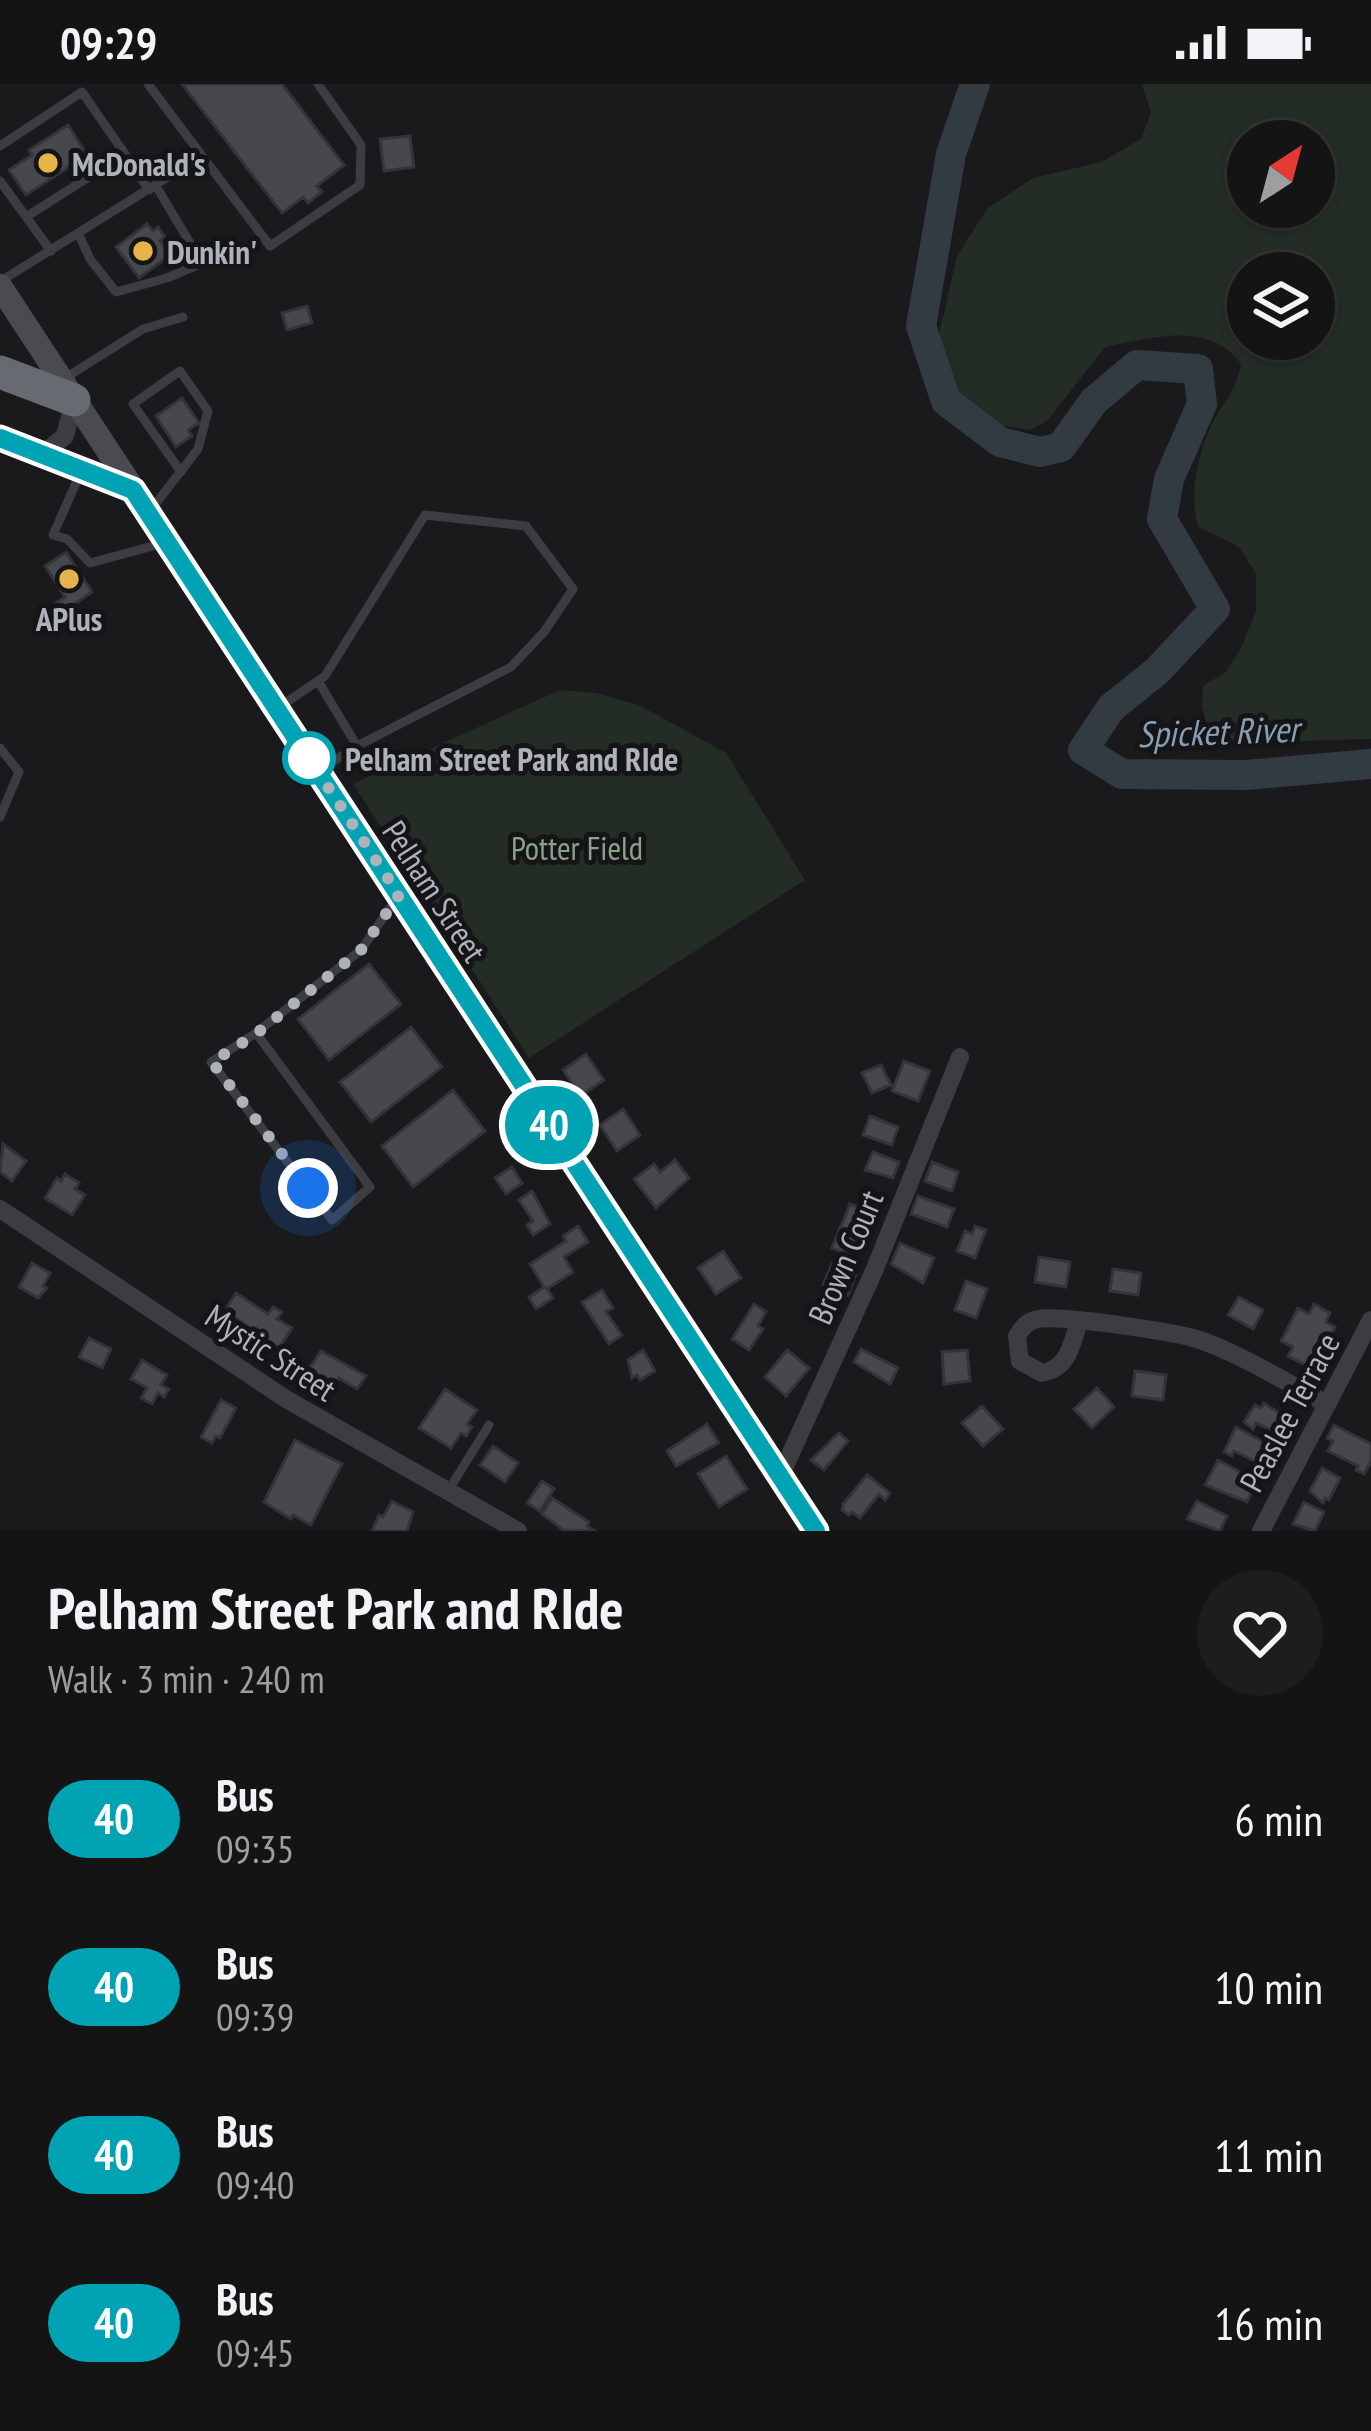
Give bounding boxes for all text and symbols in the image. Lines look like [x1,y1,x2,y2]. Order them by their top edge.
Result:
text: 09:29 [60,13,157,71]
north arrow [1227,120,1335,228]
map controls [1227,120,1335,360]
place label: McDonald's [72,142,206,185]
marker: McDonald's [35,150,61,176]
place label: Dunkin' [167,230,257,273]
marker: Dunkin' [130,238,156,264]
button: layers [1227,252,1335,360]
marker: APlus [56,566,82,592]
place label: APlus [35,597,102,640]
water label: Spicket River [1136,705,1305,757]
marker: Pelham Street Park and RIde [284,733,334,783]
place label: Pelham Street Park and RIde [345,737,678,780]
street label: Pelham Street [373,812,497,970]
park label: Potter Field [511,826,643,869]
line badge: 40 [495,1086,603,1164]
text: 40 [529,1097,569,1152]
your location [278,1158,338,1218]
street label: Brown Court [798,1184,892,1330]
street label: Mystic Street [198,1294,344,1410]
street label: Peaslee Terrace [1229,1325,1349,1499]
button: heart [1197,1570,1323,1696]
text: Pelham Street Park and RIde [48,1571,624,1645]
text: Walk · 3 min · 240 m [48,1653,325,1704]
text: Bus [216,1765,274,1823]
text: 6 min [1234,1790,1323,1848]
text: 40 [94,1791,134,1846]
text: 09:35 [216,1823,294,1874]
text: Bus [216,1933,274,1991]
text: 10 min [1214,1958,1323,2016]
text: 40 [94,1959,134,2014]
text: 09:39 [216,1991,294,2042]
text: Bus [216,2101,274,2159]
text: 11 min [1214,2126,1323,2184]
text: 40 [94,2127,134,2182]
text: 09:40 [216,2159,294,2210]
text: Bus [216,2269,274,2327]
text: 16 min [1214,2294,1323,2352]
text: 40 [94,2295,134,2350]
text: 09:45 [216,2327,294,2378]

